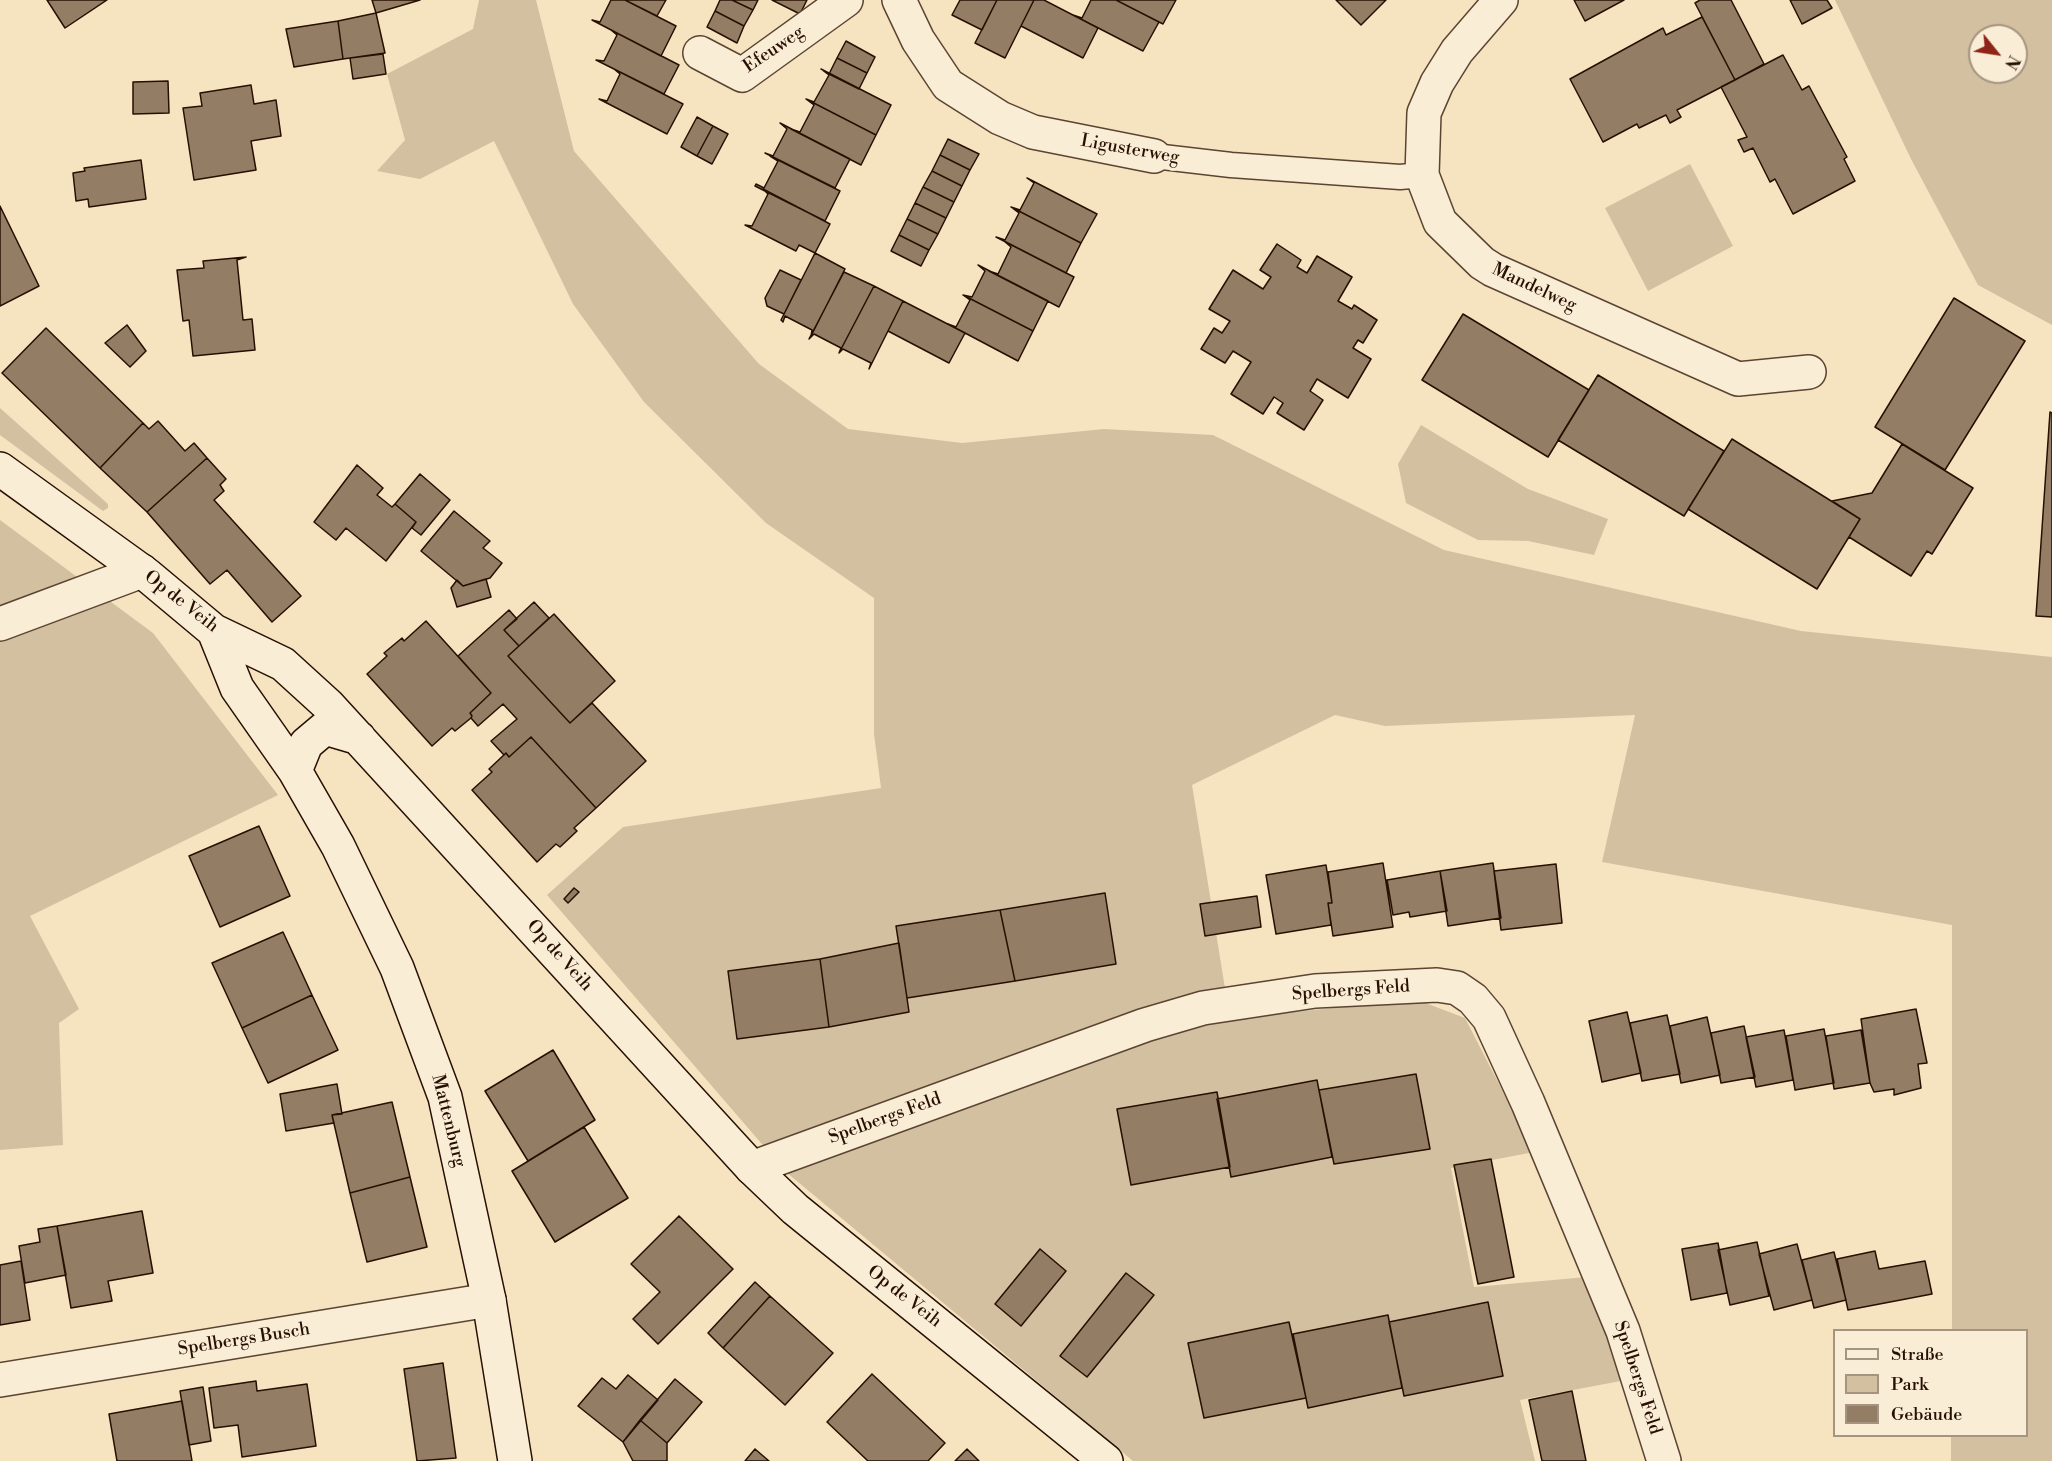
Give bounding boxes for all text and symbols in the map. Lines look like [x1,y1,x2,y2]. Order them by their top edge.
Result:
street label: Efeuweg [740,22,808,78]
north arrow [1968,24,2028,84]
text: N [2000,52,2024,72]
street label: Ligusterweg [1079,131,1181,169]
street label: Mandelweg [1488,259,1580,317]
street label: Op de Veih [140,566,222,638]
street label: Op de Veih [521,916,597,996]
street label: Spelbergs Feld [1291,976,1411,1006]
street label: Mattenburg [426,1072,470,1170]
street label: Spelbergs Feld [826,1089,944,1149]
street label: Op de Veih [863,1261,945,1333]
street label: Spelbergs Feld [1608,1318,1666,1438]
street label: Spelbergs Busch [176,1319,312,1361]
legend [1833,1329,2028,1437]
text: Straße [1891,1343,1944,1366]
text: Park [1891,1373,1928,1396]
text: Gebäude [1891,1403,1962,1426]

